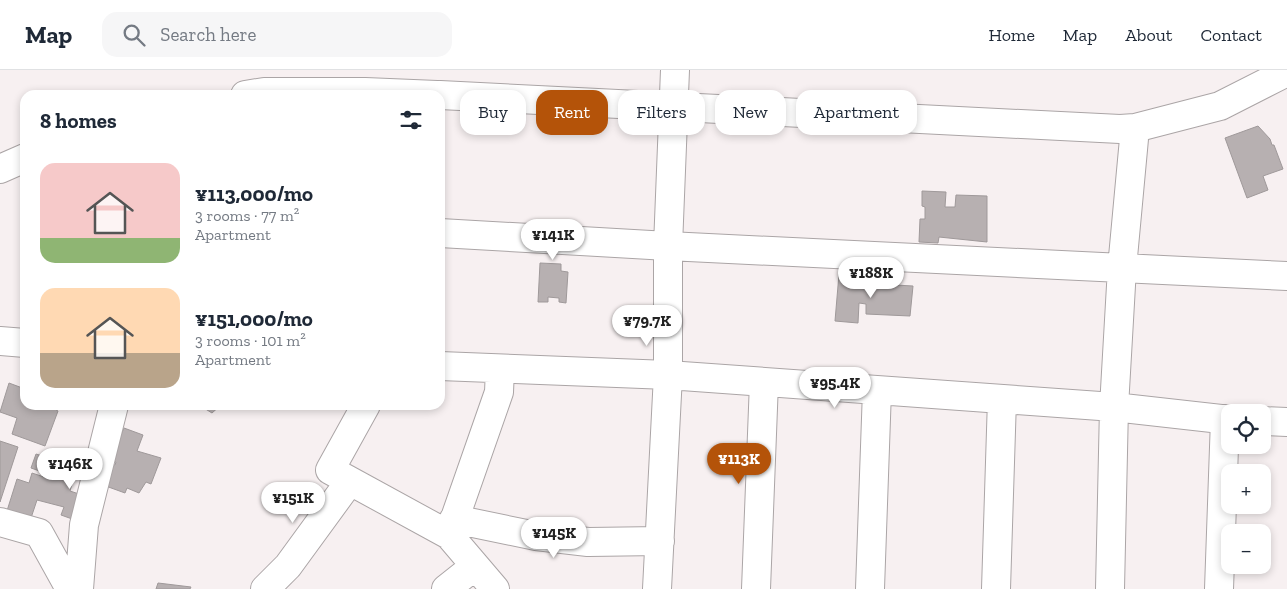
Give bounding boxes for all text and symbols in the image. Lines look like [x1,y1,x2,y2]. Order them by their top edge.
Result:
search box [102,12,452,57]
text: Map [25,20,72,49]
icon: search [120,21,148,49]
text: Search here [160,23,257,46]
text: Home [988,24,1035,46]
text: Map [1063,24,1097,46]
text: About [1125,24,1172,46]
text: Contact [1200,24,1262,46]
chip: Buy [460,90,526,135]
chip: Rent [536,90,608,135]
chip: Filters [618,90,705,135]
chip: New [715,90,786,135]
chip: Apartment [796,90,917,135]
icon: filters [397,106,425,134]
text: 8 homes [40,108,117,133]
text: ¥113,000/mo [195,181,313,206]
icon: home [80,183,140,243]
text: 3 rooms · 77 m² [195,206,299,225]
pin: ¥141K [518,218,588,261]
text: Apartment [195,225,271,244]
text: ¥141K [532,225,574,244]
pin: ¥188K [836,256,906,299]
text: ¥188K [849,263,893,282]
pin: ¥79.7K [606,304,688,347]
text: ¥151,000/mo [195,306,313,331]
icon: home [80,308,140,368]
text: ¥79.7K [623,311,671,330]
text: 3 rooms · 101 m² [195,331,306,350]
text: Apartment [195,350,271,369]
pin: ¥95.4K [794,366,876,409]
text: ¥95.4K [810,373,860,392]
map controls [1221,404,1271,574]
button: locate [1221,404,1271,454]
pin: ¥113K [704,442,774,485]
pin: ¥146K [35,448,105,490]
text: ¥113K [718,449,760,468]
text: ¥146K [48,454,92,473]
button: + [1221,464,1271,514]
pin: ¥151K [258,482,328,524]
text: ¥151K [272,488,314,507]
pin: ¥145K [519,516,589,559]
text: ¥145K [532,523,576,542]
button: − [1221,524,1271,574]

